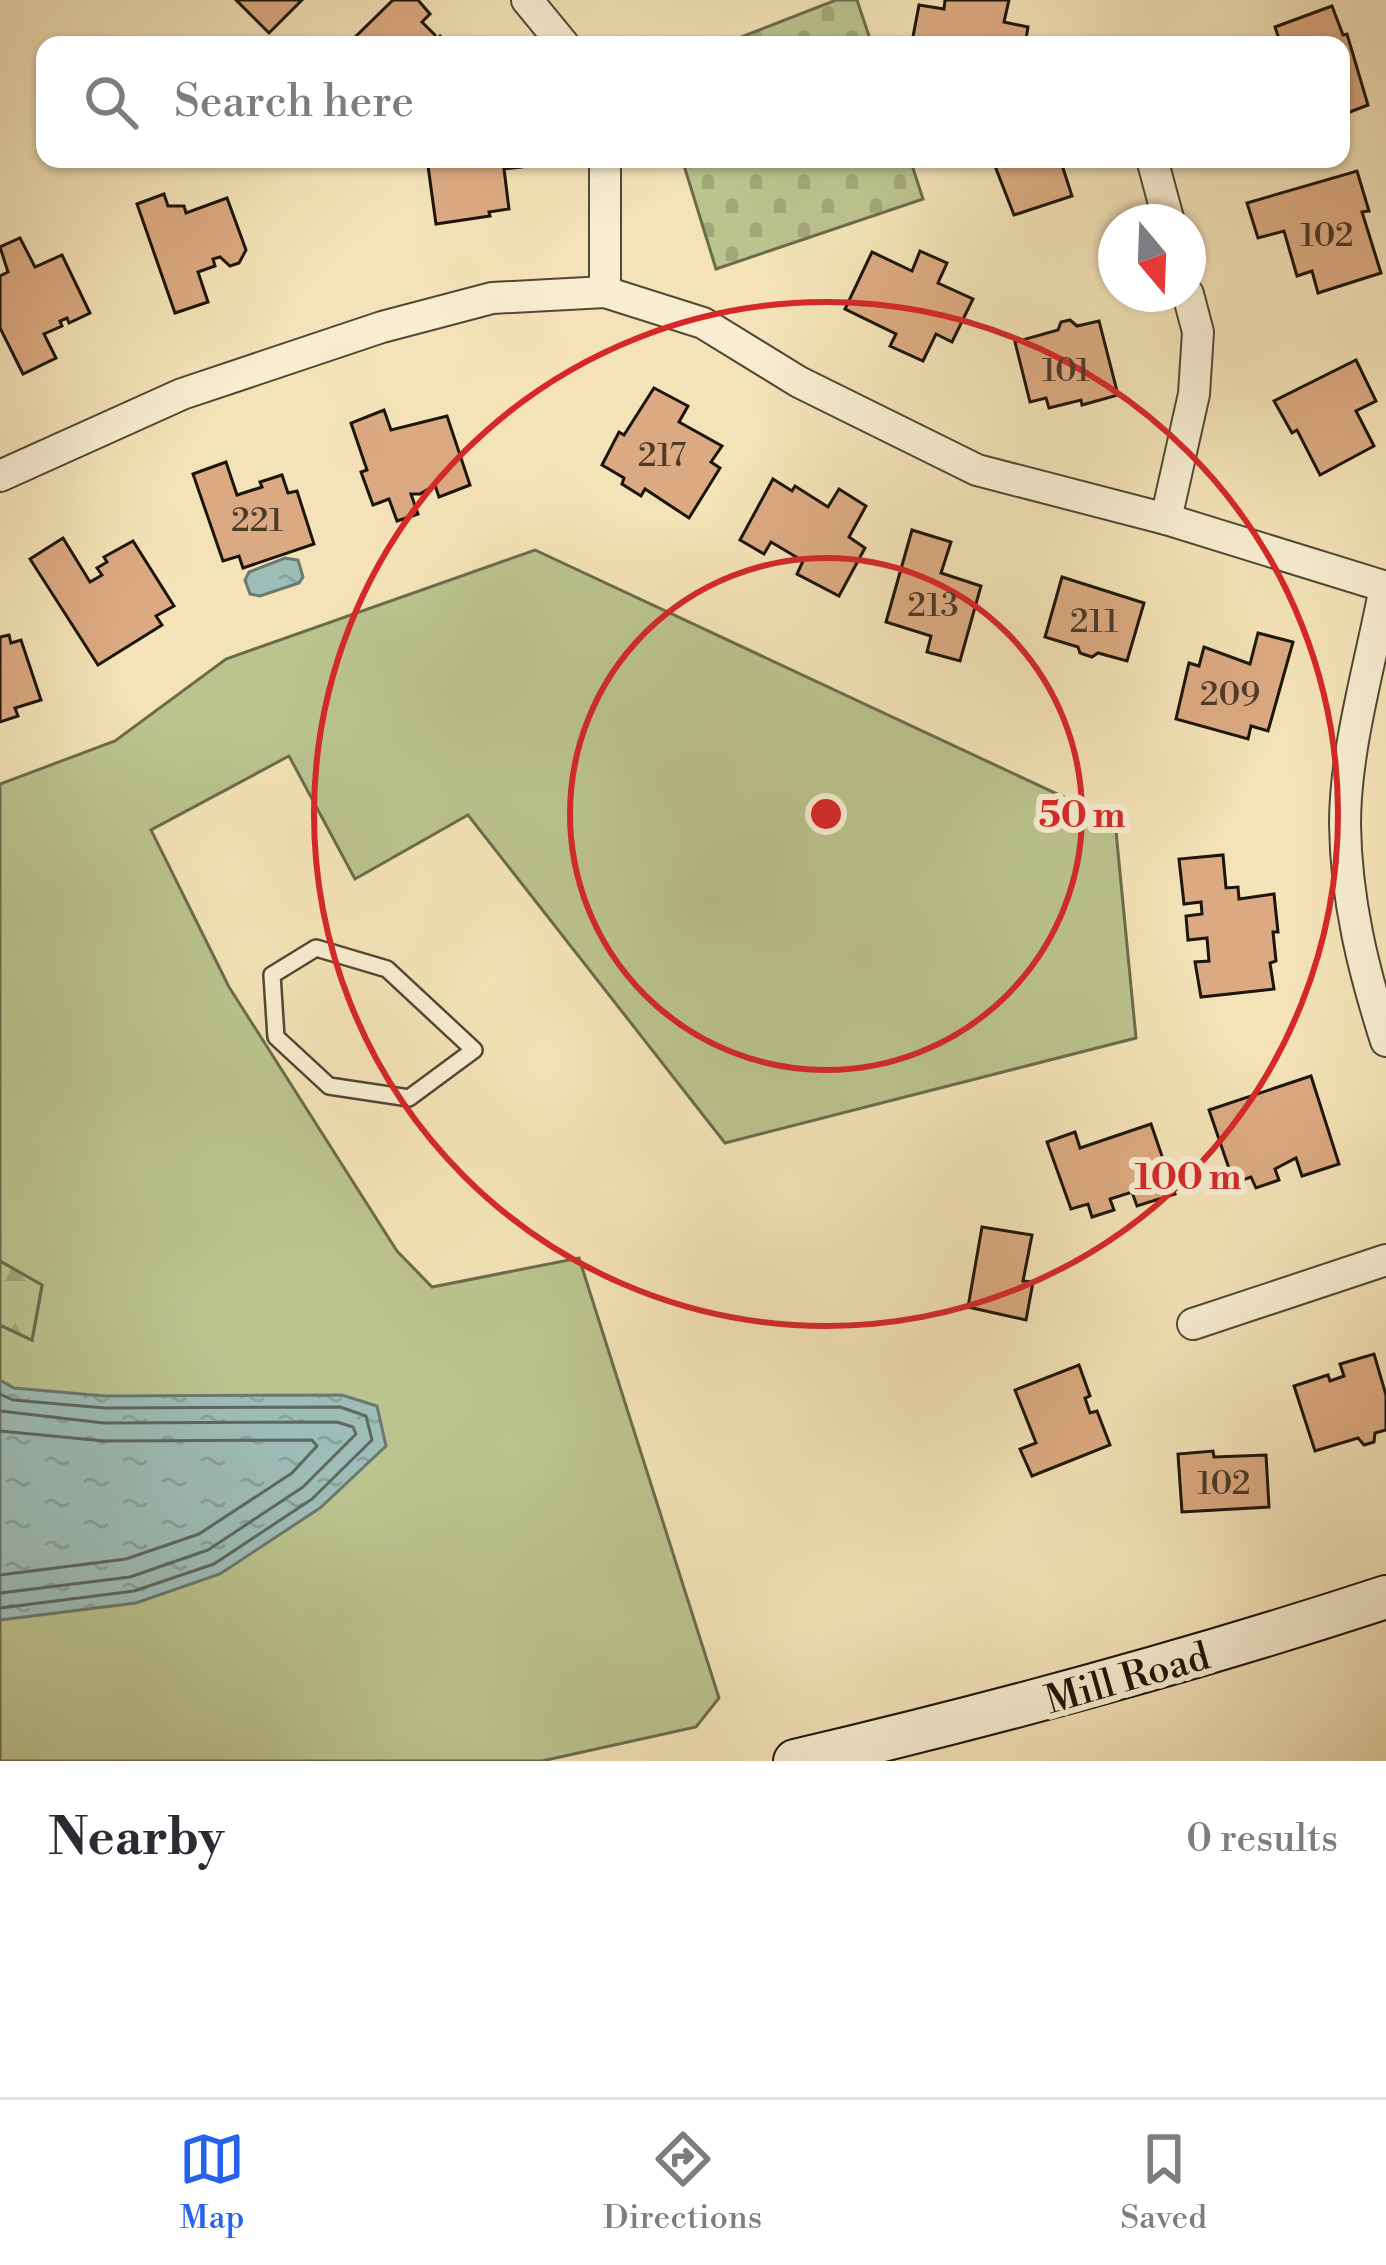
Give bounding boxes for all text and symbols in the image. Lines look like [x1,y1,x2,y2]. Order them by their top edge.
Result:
search box [36,36,1350,168]
icon: search [78,69,144,135]
text: Search here [174,74,414,131]
north arrow [1098,204,1206,312]
house number: 102 [1300,216,1354,257]
house number: 101 [1042,351,1090,392]
house number: 217 [638,436,687,477]
house number: 221 [231,501,283,542]
house number: 213 [907,586,959,627]
house number: 211 [1070,602,1118,643]
house number: 209 [1200,675,1260,716]
centre of rings [805,793,847,835]
text: 50 m [1038,794,1126,839]
text: 100 m [1135,1156,1242,1201]
house number: 102 [1197,1464,1251,1505]
street label: Mill Road [1040,1633,1216,1726]
text: Nearby [48,1807,224,1871]
text: 0 results [1186,1815,1338,1864]
tab: Map [179,2126,245,2239]
tab: Directions [603,2126,762,2239]
tab: Saved [1120,2126,1207,2239]

